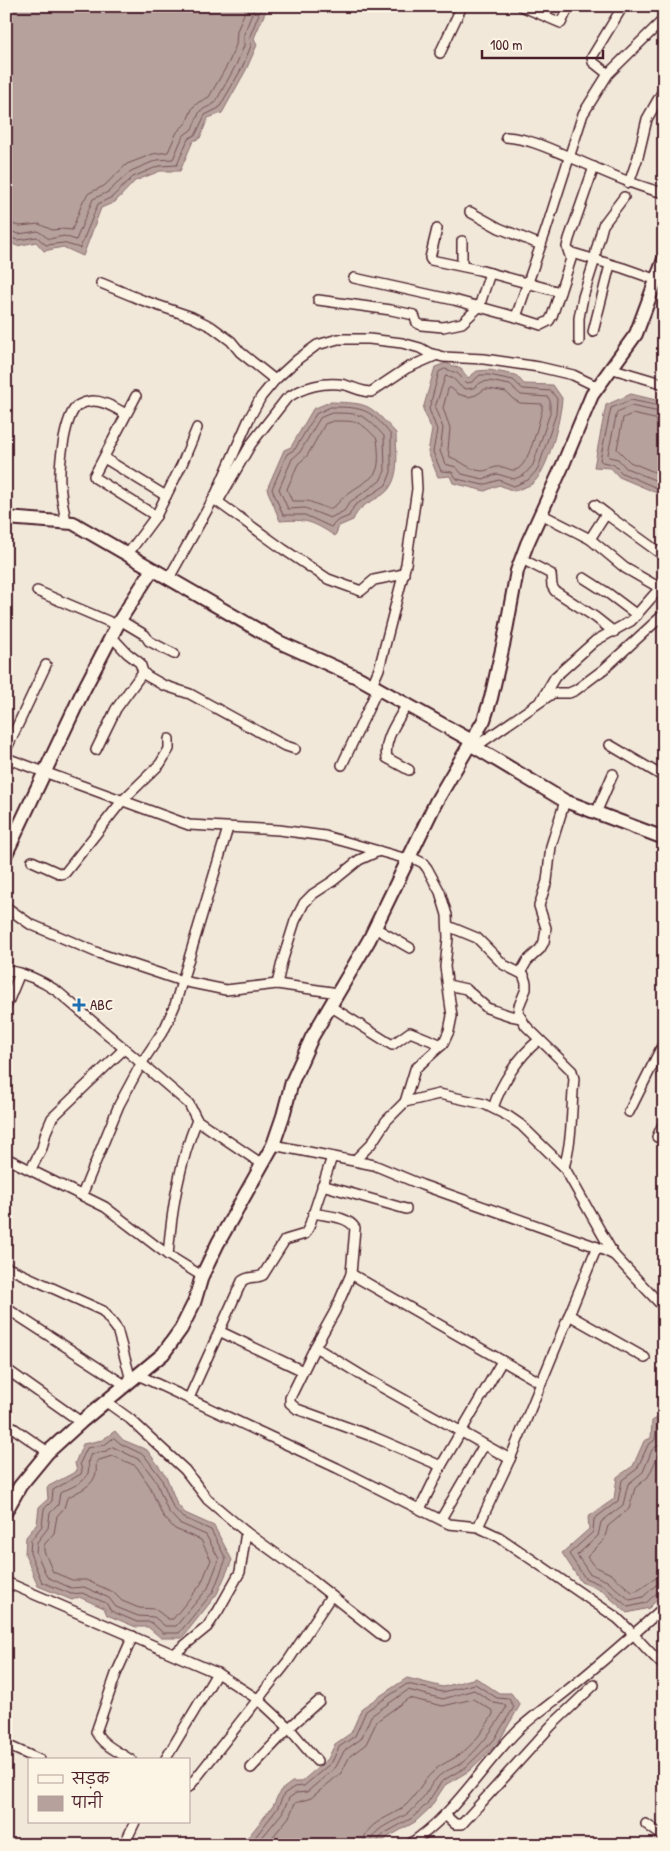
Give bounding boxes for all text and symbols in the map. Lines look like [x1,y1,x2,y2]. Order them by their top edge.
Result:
scale bar [482,28,604,60]
text: 100 m [490,34,523,55]
place label: ABC [90,994,113,1015]
marker: ABC [72,998,86,1012]
legend [28,1758,190,1824]
text: सड़क [71,1768,110,1789]
text: पानी [71,1791,104,1813]

